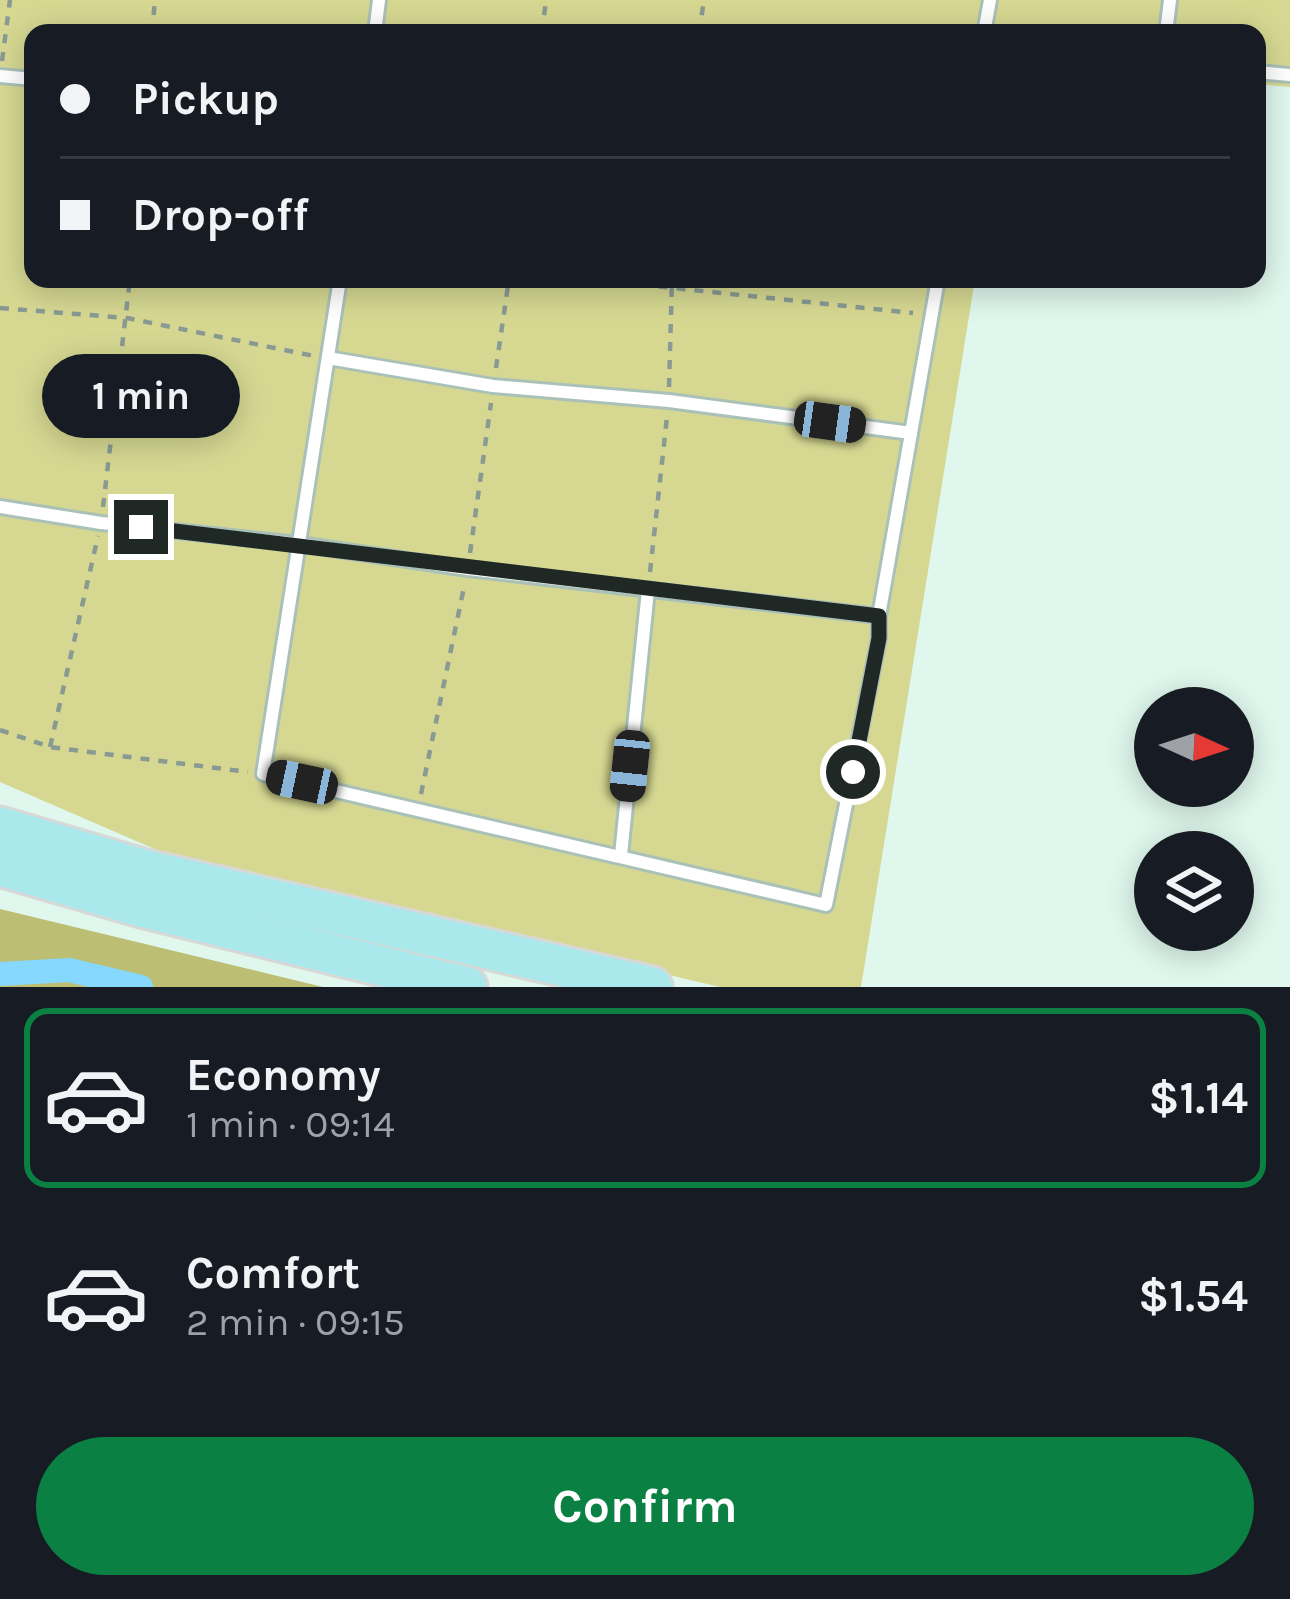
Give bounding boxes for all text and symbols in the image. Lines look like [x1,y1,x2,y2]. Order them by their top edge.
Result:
text: Pickup [132,73,279,125]
text: Drop-off [132,189,309,241]
callout: 1 min [42,353,240,437]
text: 1 min [92,373,190,419]
car [792,399,868,445]
route end [114,500,168,554]
north arrow [1134,687,1254,807]
map controls [1134,687,1254,951]
car [608,728,652,804]
route start [826,745,880,799]
car [263,757,341,807]
button: layers [1134,831,1254,951]
icon: car [42,1044,150,1152]
text: Economy [186,1049,381,1101]
text: $1.14 [1148,1072,1248,1124]
text: 1 min · 09:14 [186,1101,395,1147]
icon: car [42,1242,150,1350]
text: Comfort [186,1247,360,1299]
text: $1.54 [1138,1270,1248,1322]
text: 2 min · 09:15 [186,1299,405,1345]
button: Confirm [36,1437,1254,1575]

